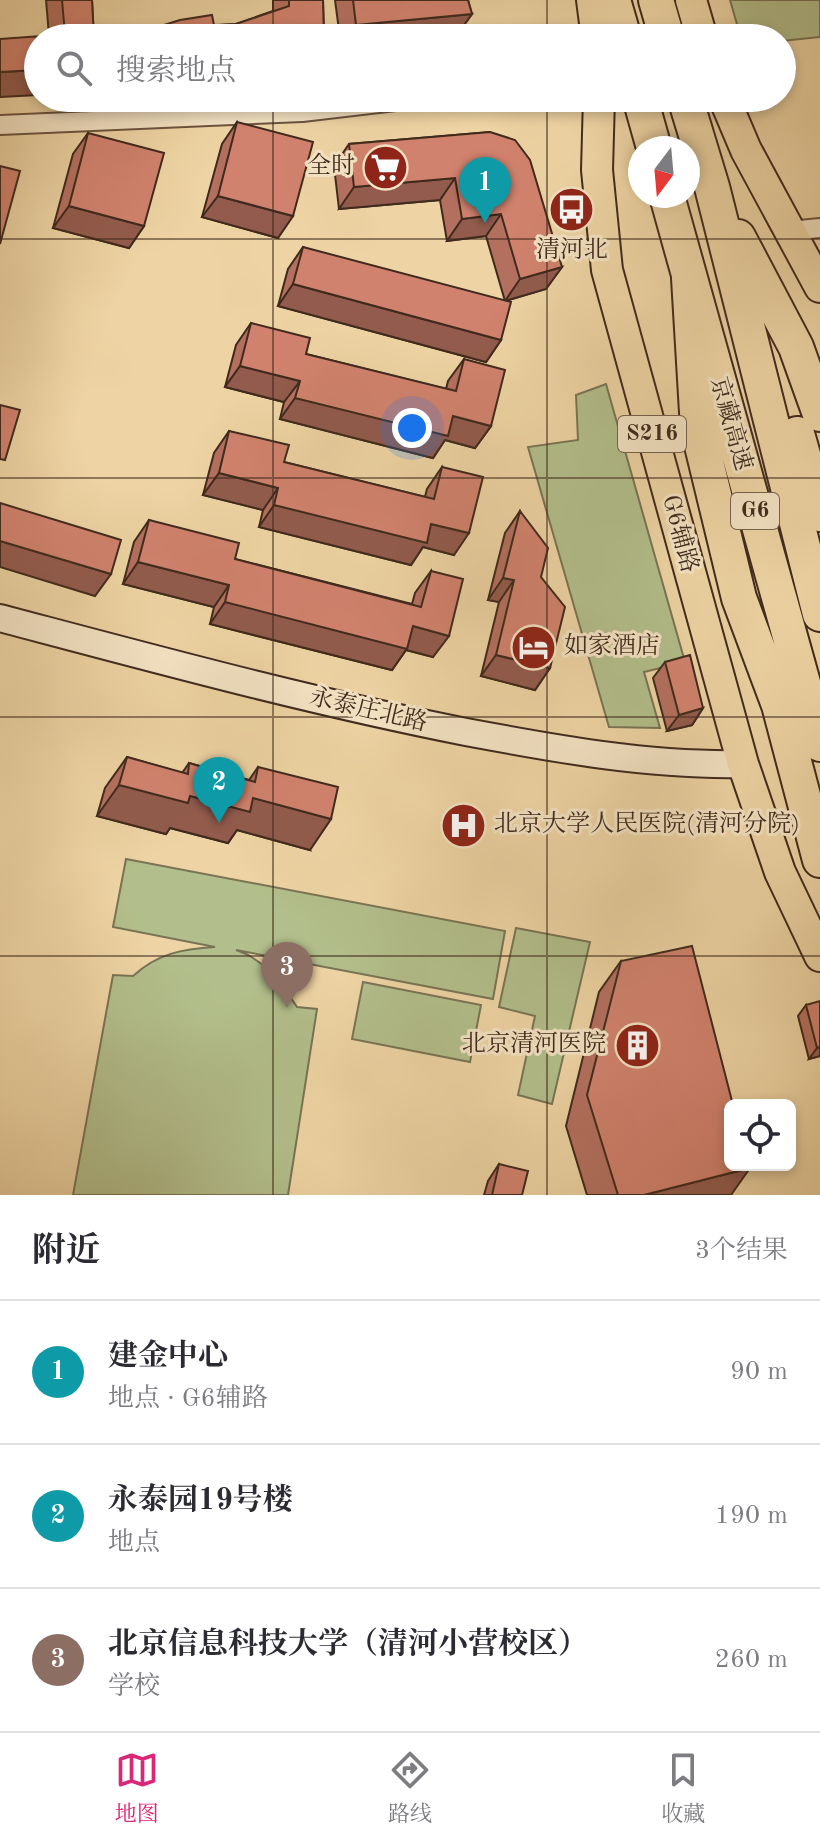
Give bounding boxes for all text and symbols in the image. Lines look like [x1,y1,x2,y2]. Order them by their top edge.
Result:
search box [24,24,796,112]
icon: search [52,46,96,90]
text: 搜索地点 [116,57,236,87]
north arrow [628,136,700,208]
supermarket icon: 全时 [362,143,410,191]
place label: 全时 [307,152,355,179]
pin: 1 [459,157,511,223]
bus stop icon: 清河北 [548,185,596,233]
place label: 清河北 [536,236,608,263]
street label: 京藏高速 [705,374,758,473]
your location [392,408,432,448]
road number: S216 [618,416,686,452]
street label: G6辅路 [657,492,704,575]
road number: G6 [731,493,779,529]
hotel icon: 如家酒店 [509,623,557,671]
place label: 如家酒店 [564,632,660,659]
street label: 永泰庄北路 [307,683,430,736]
pin: 2 [193,757,245,823]
hospital icon: 北京大学人民医院(清河分院) [439,801,487,849]
place label: 北京大学人民医院(清河分院) [494,810,800,837]
pin: 3 [261,942,313,1008]
building icon: 北京清河医院 [613,1021,661,1069]
place label: 北京清河医院 [462,1030,606,1057]
map controls [724,1099,796,1171]
button: locate [724,1099,796,1171]
text: 附近 [32,1235,100,1269]
text: 3个结果 [695,1238,788,1264]
text: 建金中心 [108,1342,228,1372]
text: 1 [50,1359,66,1385]
text: 90 m [730,1359,788,1385]
text: 地点 · G6辅路 [108,1386,268,1412]
text: 永泰园19号楼 [108,1486,293,1516]
text: 2 [50,1503,66,1529]
text: 190 m [715,1503,788,1529]
text: 地点 [108,1530,160,1556]
text: 北京信息科技大学（清河小营校区） [108,1630,588,1660]
text: 3 [50,1647,66,1673]
text: 260 m [715,1647,788,1673]
text: 学校 [108,1674,160,1700]
tab: 地图 [115,1748,159,1829]
tab: 路线 [388,1748,432,1829]
tab: 收藏 [661,1748,705,1829]

